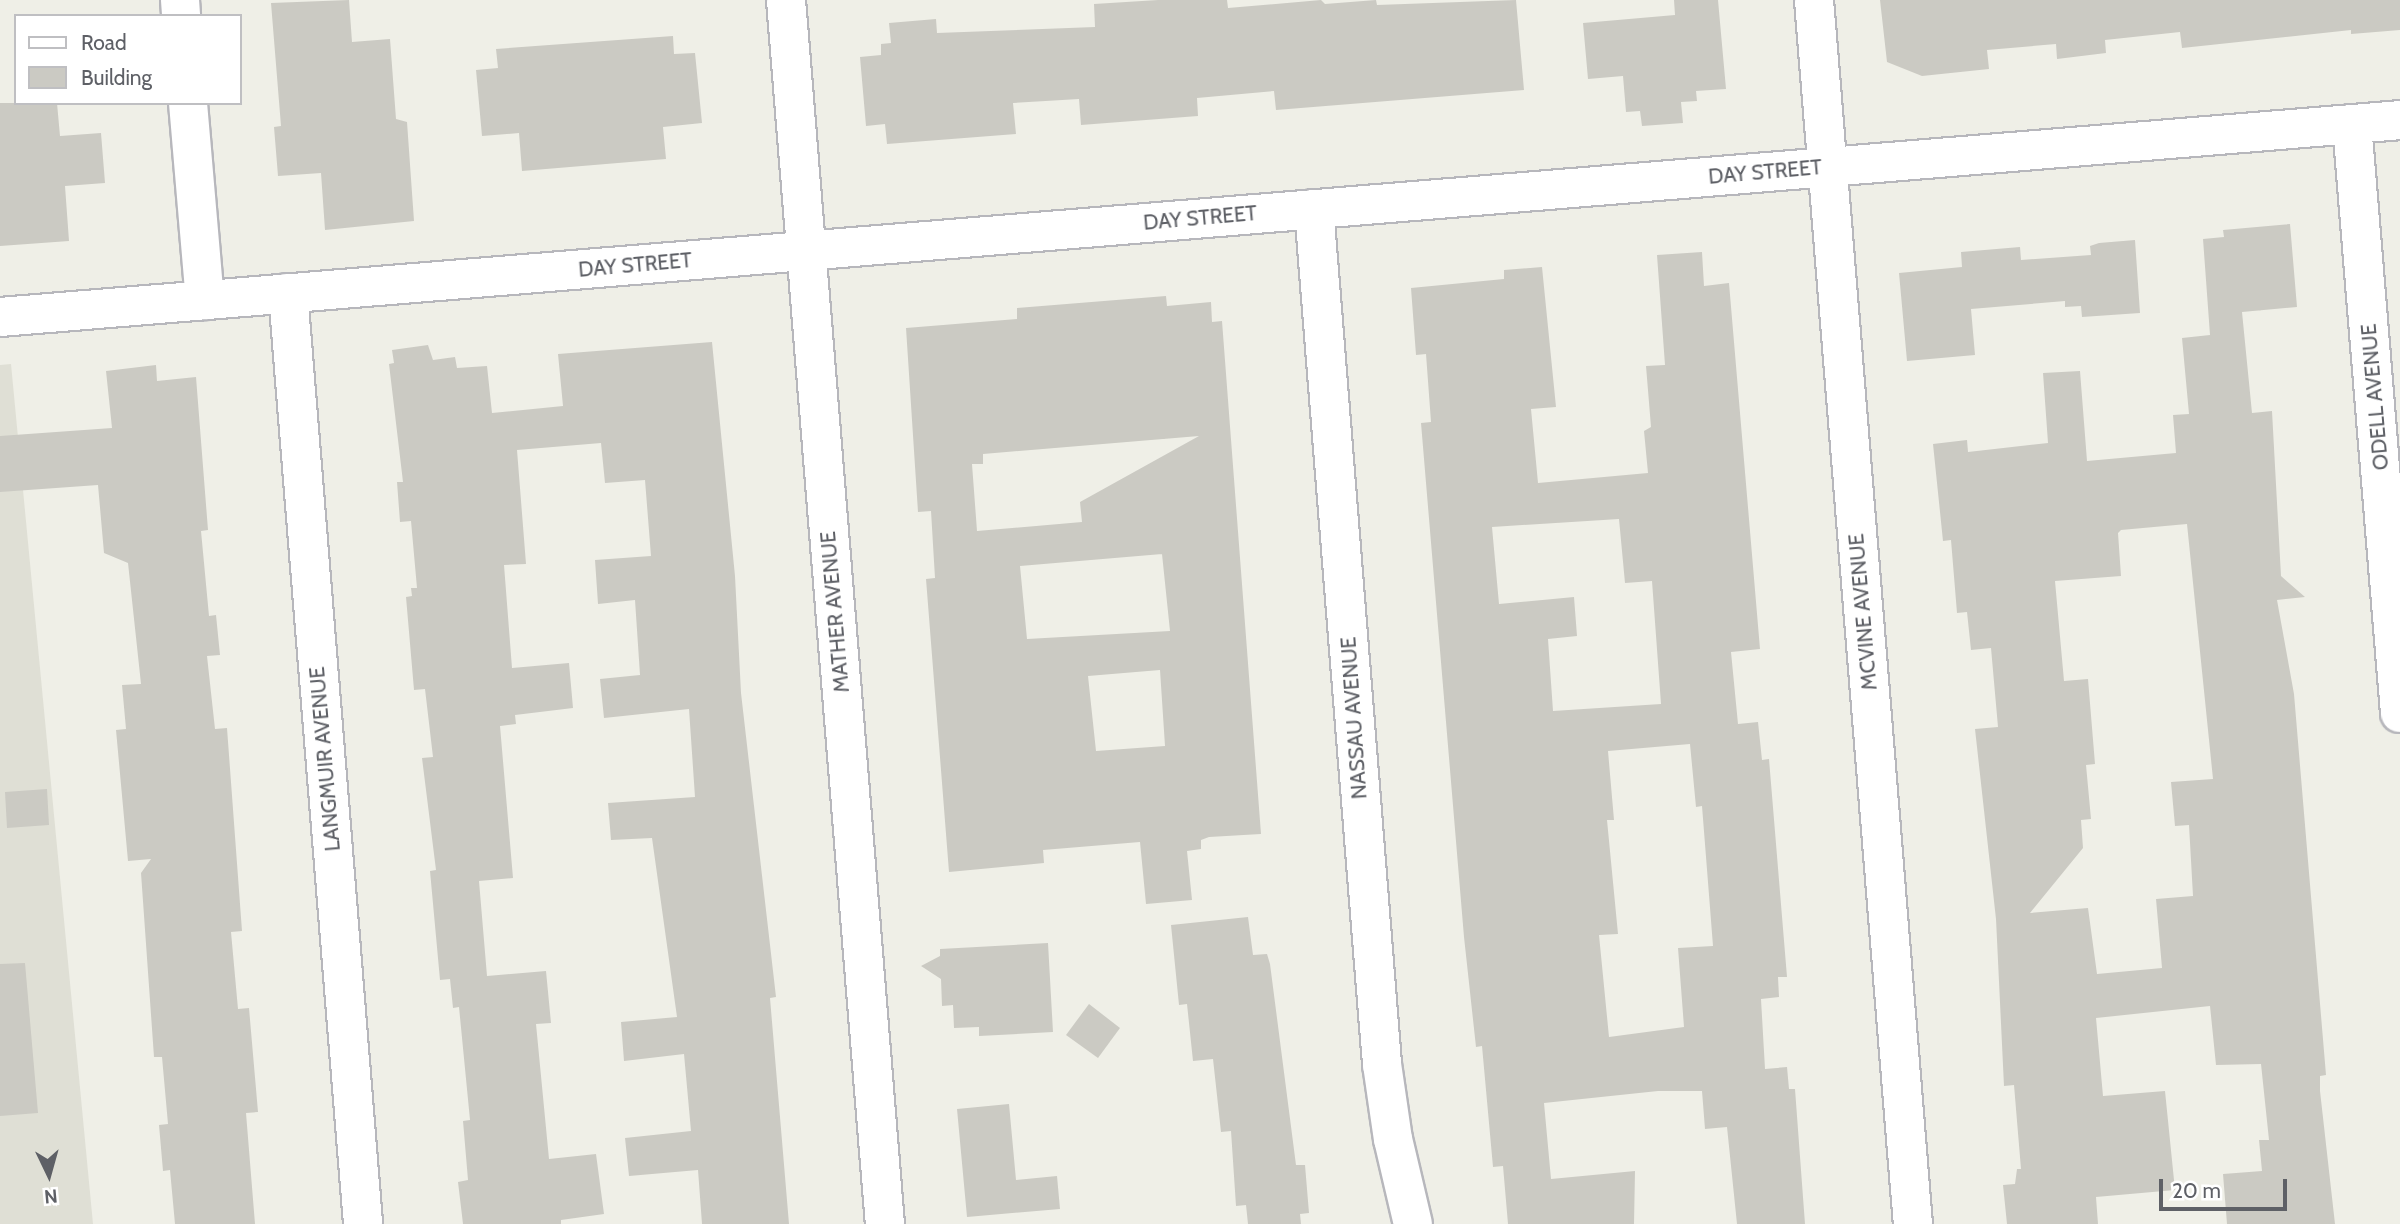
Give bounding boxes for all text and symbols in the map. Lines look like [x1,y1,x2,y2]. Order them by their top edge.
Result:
legend [14,14,242,105]
text: Road [81,30,127,55]
text: Building [81,65,152,90]
street label: DAY STREET [1707,154,1823,190]
street label: DAY STREET [1142,200,1258,236]
street label: DAY STREET [577,247,693,283]
street label: ODELL AVENUE [2356,323,2394,471]
street label: MATHER AVENUE [815,530,855,694]
street label: MCVINE AVENUE [1844,533,1882,691]
street label: NASSAU AVENUE [1336,636,1372,800]
street label: LANGMUIR AVENUE [304,666,346,852]
north arrow [14,1140,84,1210]
scale bar [2162,1164,2290,1208]
text: 20 m [2172,1178,2221,1203]
text: N [43,1184,59,1208]

